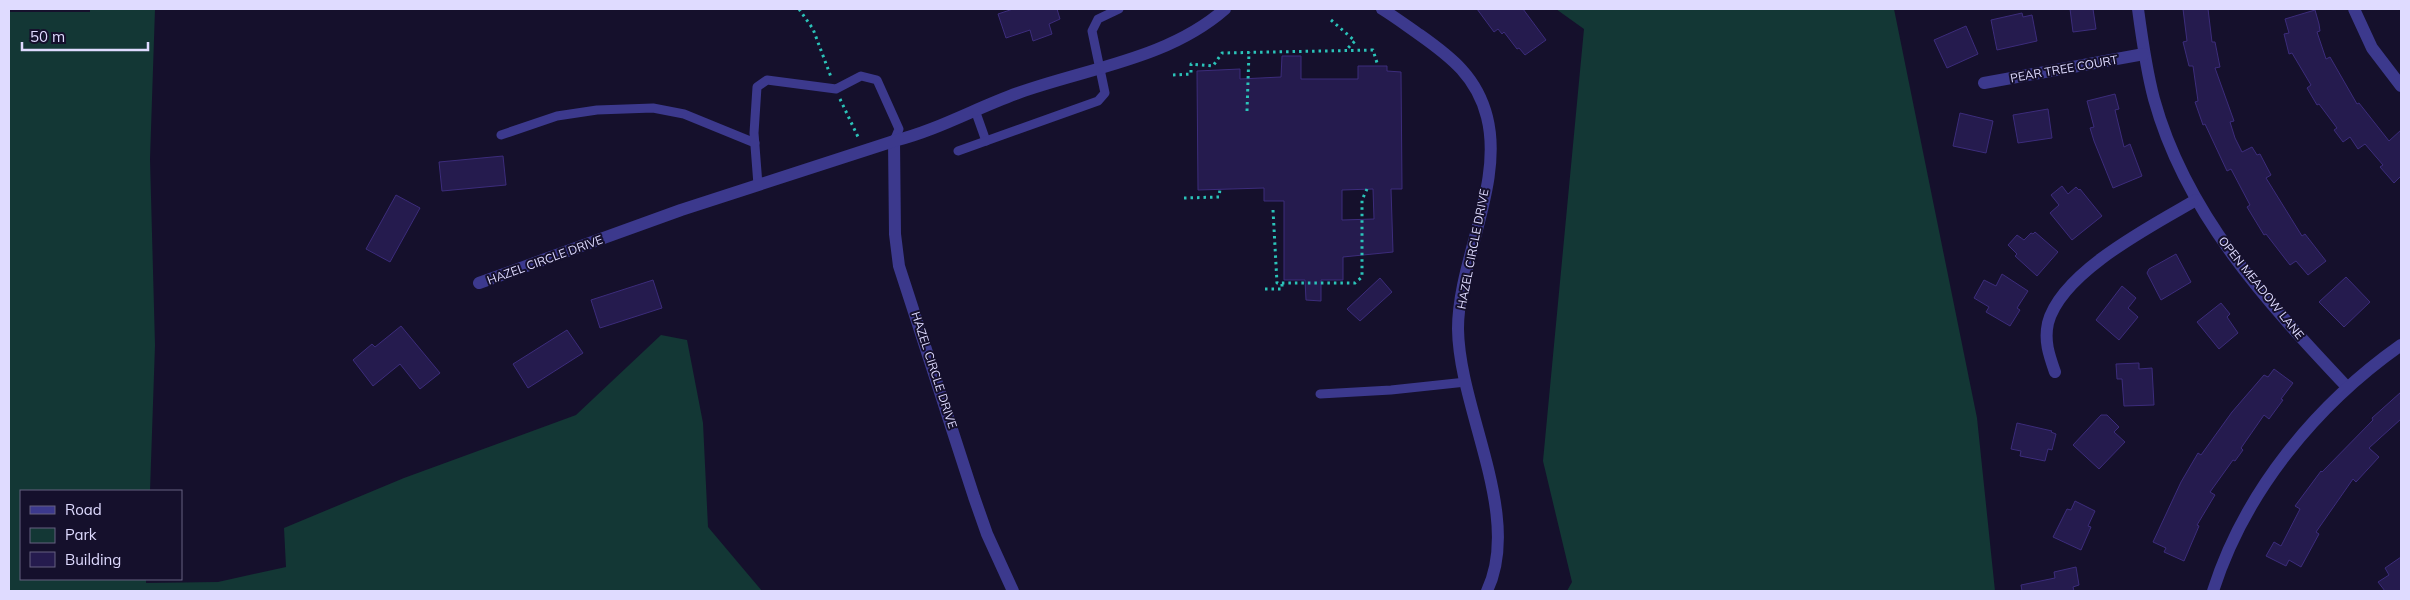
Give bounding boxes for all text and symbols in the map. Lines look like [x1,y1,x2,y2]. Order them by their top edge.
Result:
scale bar [22,20,149,52]
text: 50 m [30,27,65,46]
street label: PEAR TREE COURT [2009,52,2120,85]
street label: HAZEL CIRCLE DRIVE [1454,188,1492,310]
street label: HAZEL CIRCLE DRIVE [485,232,605,287]
street label: OPEN MEADOW LANE [2215,233,2307,342]
street label: HAZEL CIRCLE DRIVE [908,309,960,430]
legend [20,490,182,580]
text: Road [65,500,102,519]
text: Park [65,525,97,544]
text: Building [65,550,121,569]

